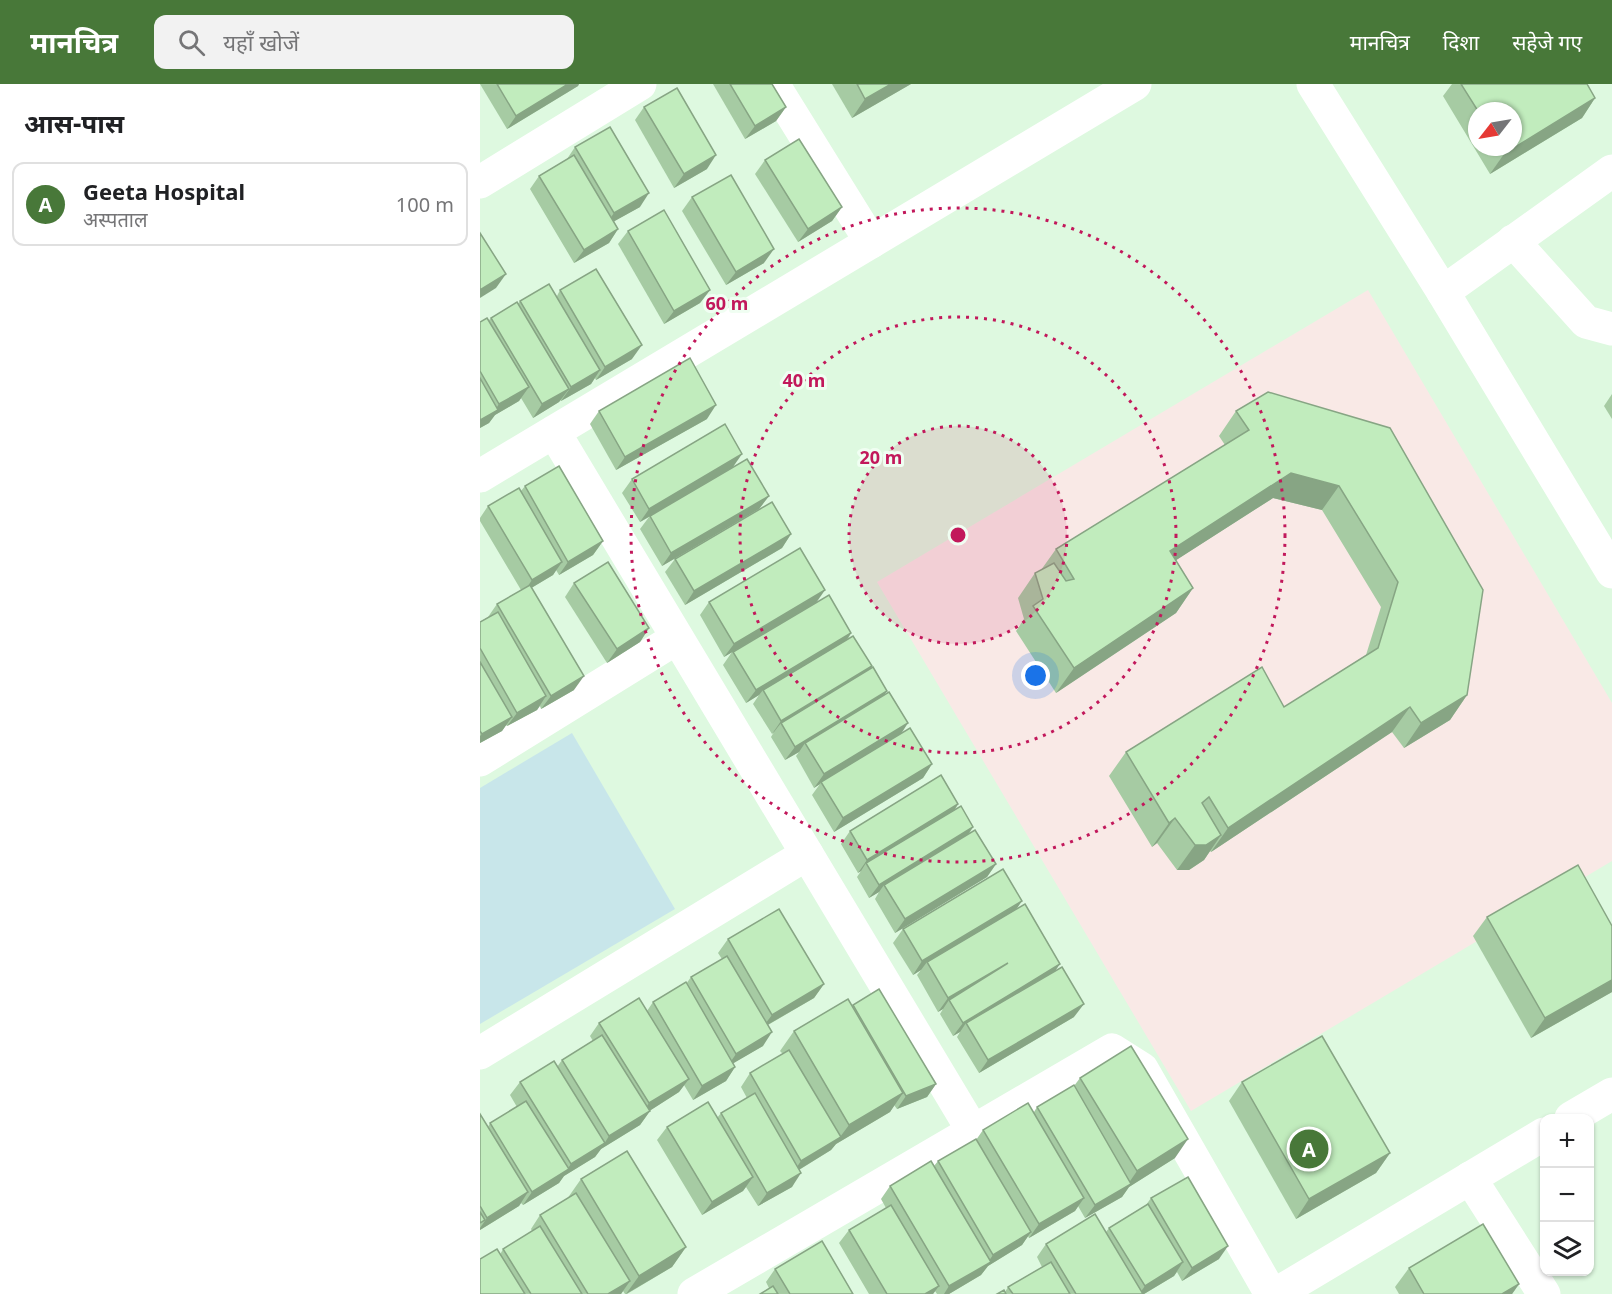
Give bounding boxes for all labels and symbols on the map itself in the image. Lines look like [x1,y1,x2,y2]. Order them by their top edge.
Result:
north arrow [1468,102,1522,156]
text: 60 m [706,291,748,315]
text: 40 m [783,368,825,392]
text: 20 m [860,445,902,469]
centre of rings [948,525,968,545]
your location [1021,661,1050,690]
pin: A [1290,1126,1328,1172]

